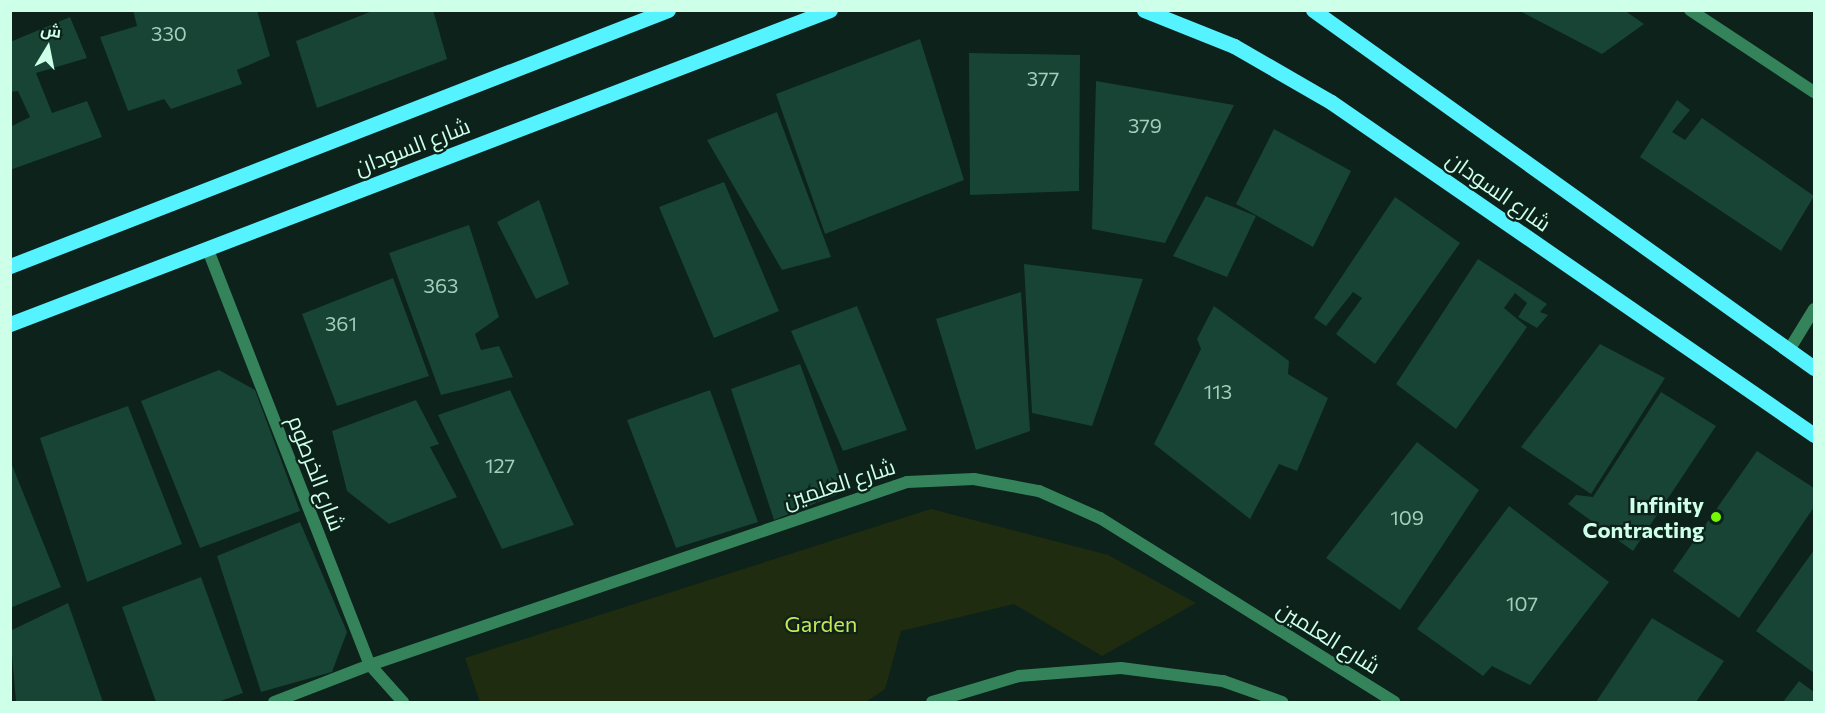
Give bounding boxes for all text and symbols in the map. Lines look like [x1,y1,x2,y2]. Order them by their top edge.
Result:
north arrow [18,18,78,78]
text: ش [39,19,63,41]
house number: 330 [151,21,187,45]
house number: 377 [1027,66,1059,90]
street label: شارع السودان [350,112,474,180]
house number: 379 [1128,113,1162,137]
street label: شارع السودان [1442,145,1556,237]
house number: 363 [424,273,458,297]
house number: 361 [325,311,357,335]
house number: 113 [1204,379,1232,403]
street label: شارع الخرطوم [283,412,351,534]
street label: شارع العلمين [780,452,898,514]
house number: 127 [485,453,515,477]
place label: Infinity Contracting [1582,491,1704,542]
house number: 109 [1390,505,1424,529]
marker: Infinity Contracting [1709,510,1723,524]
house number: 107 [1506,591,1538,615]
street label: شارع العلمين [1273,595,1385,679]
park label: Garden [785,611,857,637]

